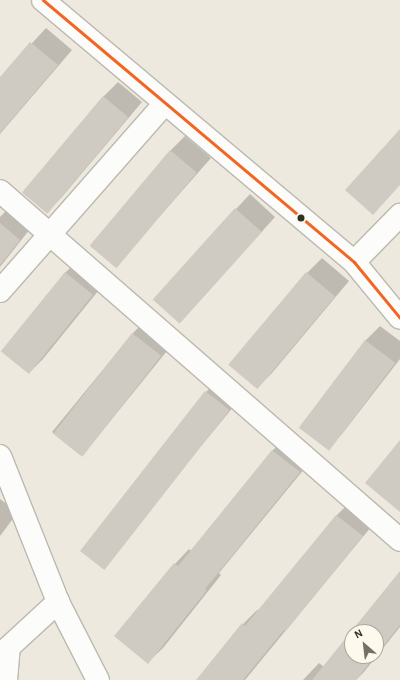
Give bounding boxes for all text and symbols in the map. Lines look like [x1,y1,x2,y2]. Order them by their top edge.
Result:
unlabelled marker [296,213,306,223]
north arrow [344,624,384,664]
text: N [353,627,365,640]

